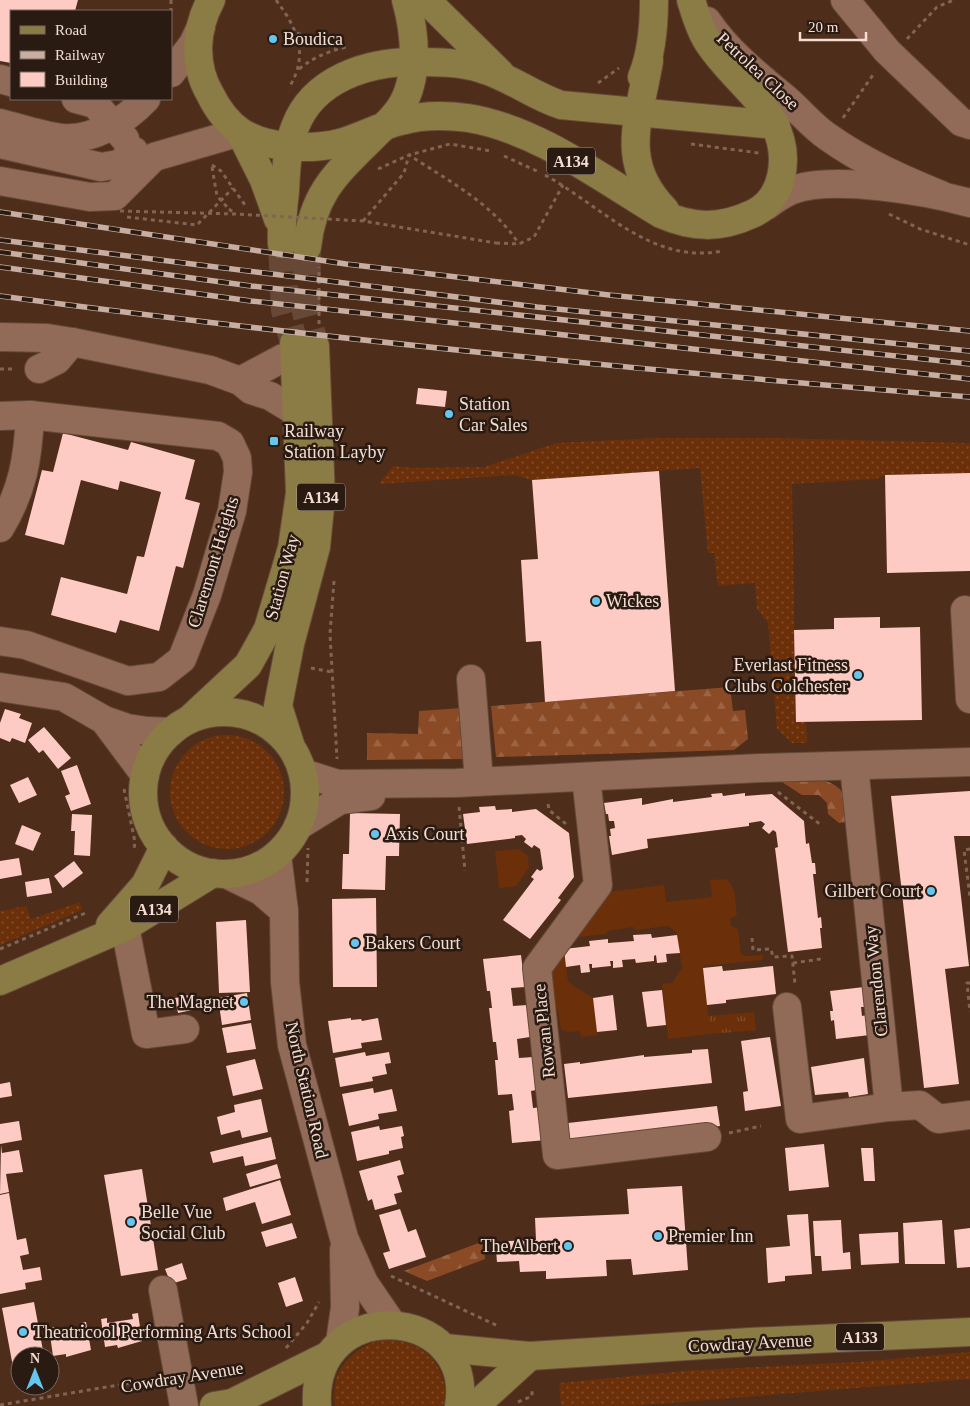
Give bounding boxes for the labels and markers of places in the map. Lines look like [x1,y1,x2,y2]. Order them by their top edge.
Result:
place label: Boudica [283,29,343,49]
marker: Boudica [267,33,279,45]
place label: Station Car Sales [459,394,527,435]
marker: Station Car Sales [443,408,455,420]
place label: Railway Station Layby [284,421,386,462]
marker: Railway Station Layby [268,435,280,447]
place label: Wickes [606,591,659,611]
marker: Wickes [590,595,602,607]
place label: Everlast Fitness Clubs Colchester [725,655,848,696]
marker: Everlast Fitness Clubs Colchester [852,669,864,681]
place label: Axis Court [385,824,465,844]
marker: Axis Court [369,828,381,840]
place label: Gilbert Court [825,881,921,901]
marker: Gilbert Court [925,885,937,897]
place label: Bakers Court [365,933,460,953]
marker: Bakers Court [349,937,361,949]
place label: The Magnet [147,992,234,1012]
marker: The Magnet [238,996,250,1008]
place label: Belle Vue Social Club [141,1202,226,1243]
marker: Belle Vue Social Club [125,1216,137,1228]
place label: Premier Inn [668,1226,753,1246]
marker: Premier Inn [652,1230,664,1242]
place label: The Albert [481,1236,558,1256]
marker: The Albert [562,1240,574,1252]
place label: Theatricool Performing Arts School [33,1322,291,1342]
marker: Theatricool Performing Arts School [17,1326,29,1338]

